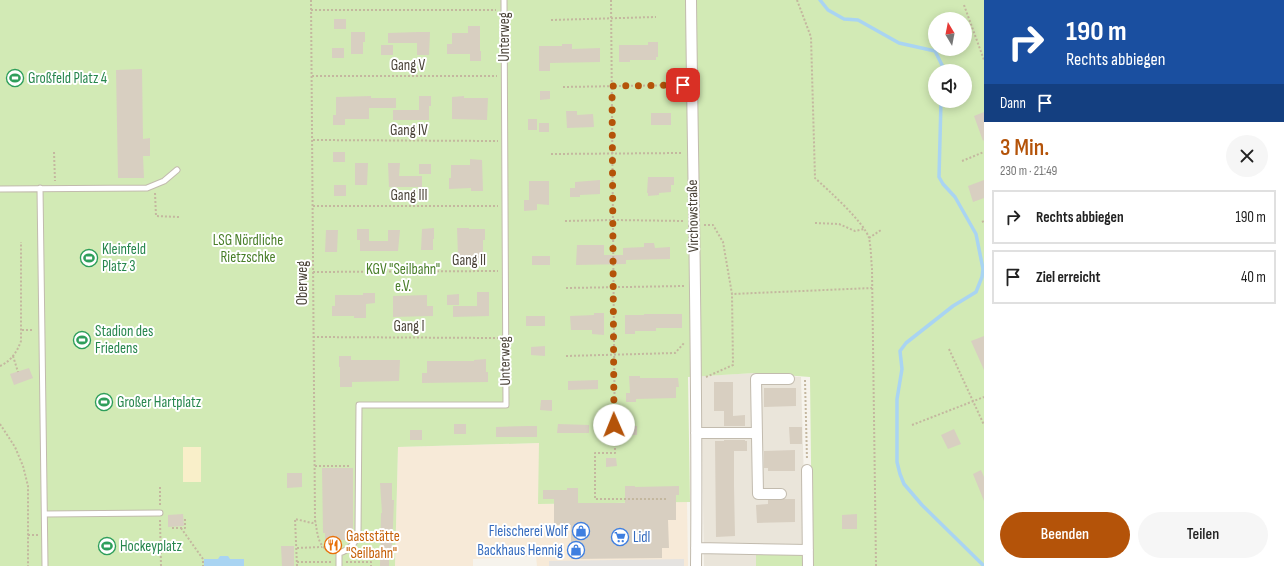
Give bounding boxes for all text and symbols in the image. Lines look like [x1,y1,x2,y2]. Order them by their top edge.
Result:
street label: Unterweg [495,12,514,62]
north arrow [928,12,972,56]
map controls [928,12,972,108]
text: 190 m [1066,15,1127,48]
icon: right [1000,16,1052,68]
text: Rechts abbiegen [1066,49,1166,70]
street label: Gang V [391,56,426,75]
button: sound [928,64,972,108]
sports icon: Großfeld Platz 4 [5,68,25,88]
pin [666,68,700,102]
place label: Großfeld Platz 4 [28,69,107,88]
icon: arrive [672,74,694,96]
icon: arrive [1034,92,1056,114]
text: Dann [1000,94,1026,113]
street label: Gang IV [390,121,428,140]
text: 3 Min. [1000,133,1049,162]
button: close [1226,135,1268,177]
text: 230 m · 21:49 [1000,163,1057,179]
street label: Virchowstraße [683,179,703,253]
street label: Gang III [390,186,428,205]
icon: right [1002,206,1024,228]
text: Rechts abbiegen [1036,208,1124,227]
text: 190 m [1235,208,1266,227]
park label: LSG Nördliche Rietzschke [213,231,283,267]
place label: Kleinfeld Platz 3 [102,240,146,276]
sports icon: Kleinfeld Platz 3 [79,248,99,268]
street label: Gang II [452,251,486,270]
park label: KGV "Seilbahn" e.V. [366,260,440,296]
street label: Oberweg [293,261,312,305]
icon: arrive [1002,266,1024,288]
text: Ziel erreicht [1036,268,1100,287]
text: 40 m [1241,268,1266,287]
street label: Gang I [393,317,425,336]
place label: Stadion des Friedens [95,322,153,358]
sports icon: Stadion des Friedens [72,330,92,350]
street label: Unterweg [495,336,515,386]
sports icon: Großer Hartplatz [94,392,114,412]
place label: Großer Hartplatz [117,393,202,412]
position arrow [593,404,635,446]
button: Beenden [1000,512,1130,558]
button: Teilen [1138,512,1268,558]
shop icon: Fleischerei Wolf [571,521,591,541]
place label: Fleischerei Wolf [489,522,569,541]
place label: Gaststätte "Seilbahn" [346,527,400,563]
supermarket icon: Lidl [610,527,630,547]
place label: Lidl [633,528,650,547]
restaurant icon: Gaststätte "Seilbahn" [323,535,343,555]
sports icon: Hockeyplatz [97,536,117,556]
place label: Hockeyplatz [120,537,183,556]
shop icon: Backhaus Hennig [566,540,586,560]
place label: Backhaus Hennig [477,541,563,560]

